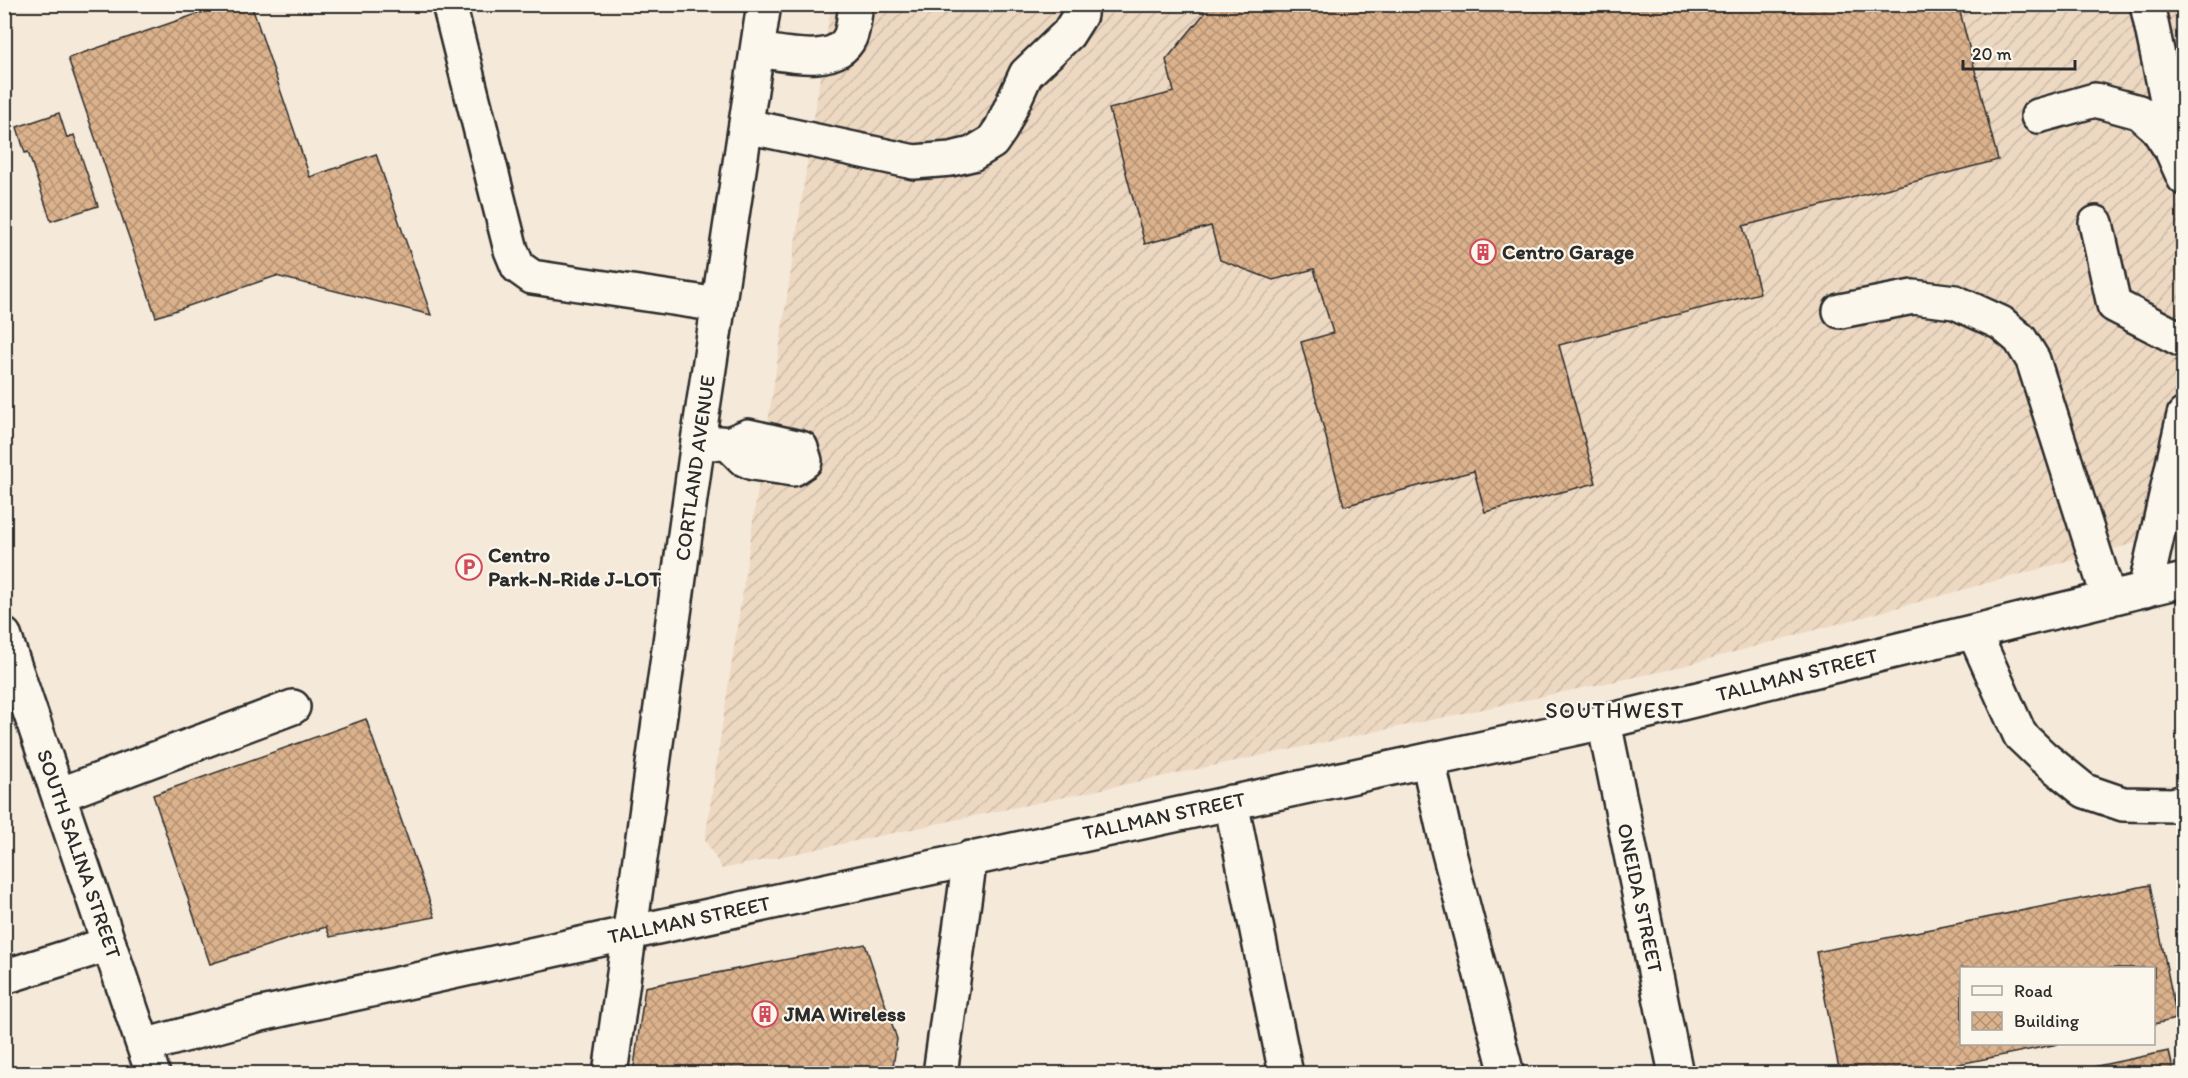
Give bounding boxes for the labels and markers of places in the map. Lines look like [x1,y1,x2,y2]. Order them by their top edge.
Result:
building icon: Centro Garage [1468,237,1498,267]
place label: Centro Garage [1502,239,1634,265]
place label: Centro Park-N-Ride J-LOT [488,542,661,591]
parking icon: Centro Park-N-Ride J-LOT [454,552,484,582]
building icon: JMA Wireless [750,999,780,1029]
place label: JMA Wireless [783,1001,906,1026]

